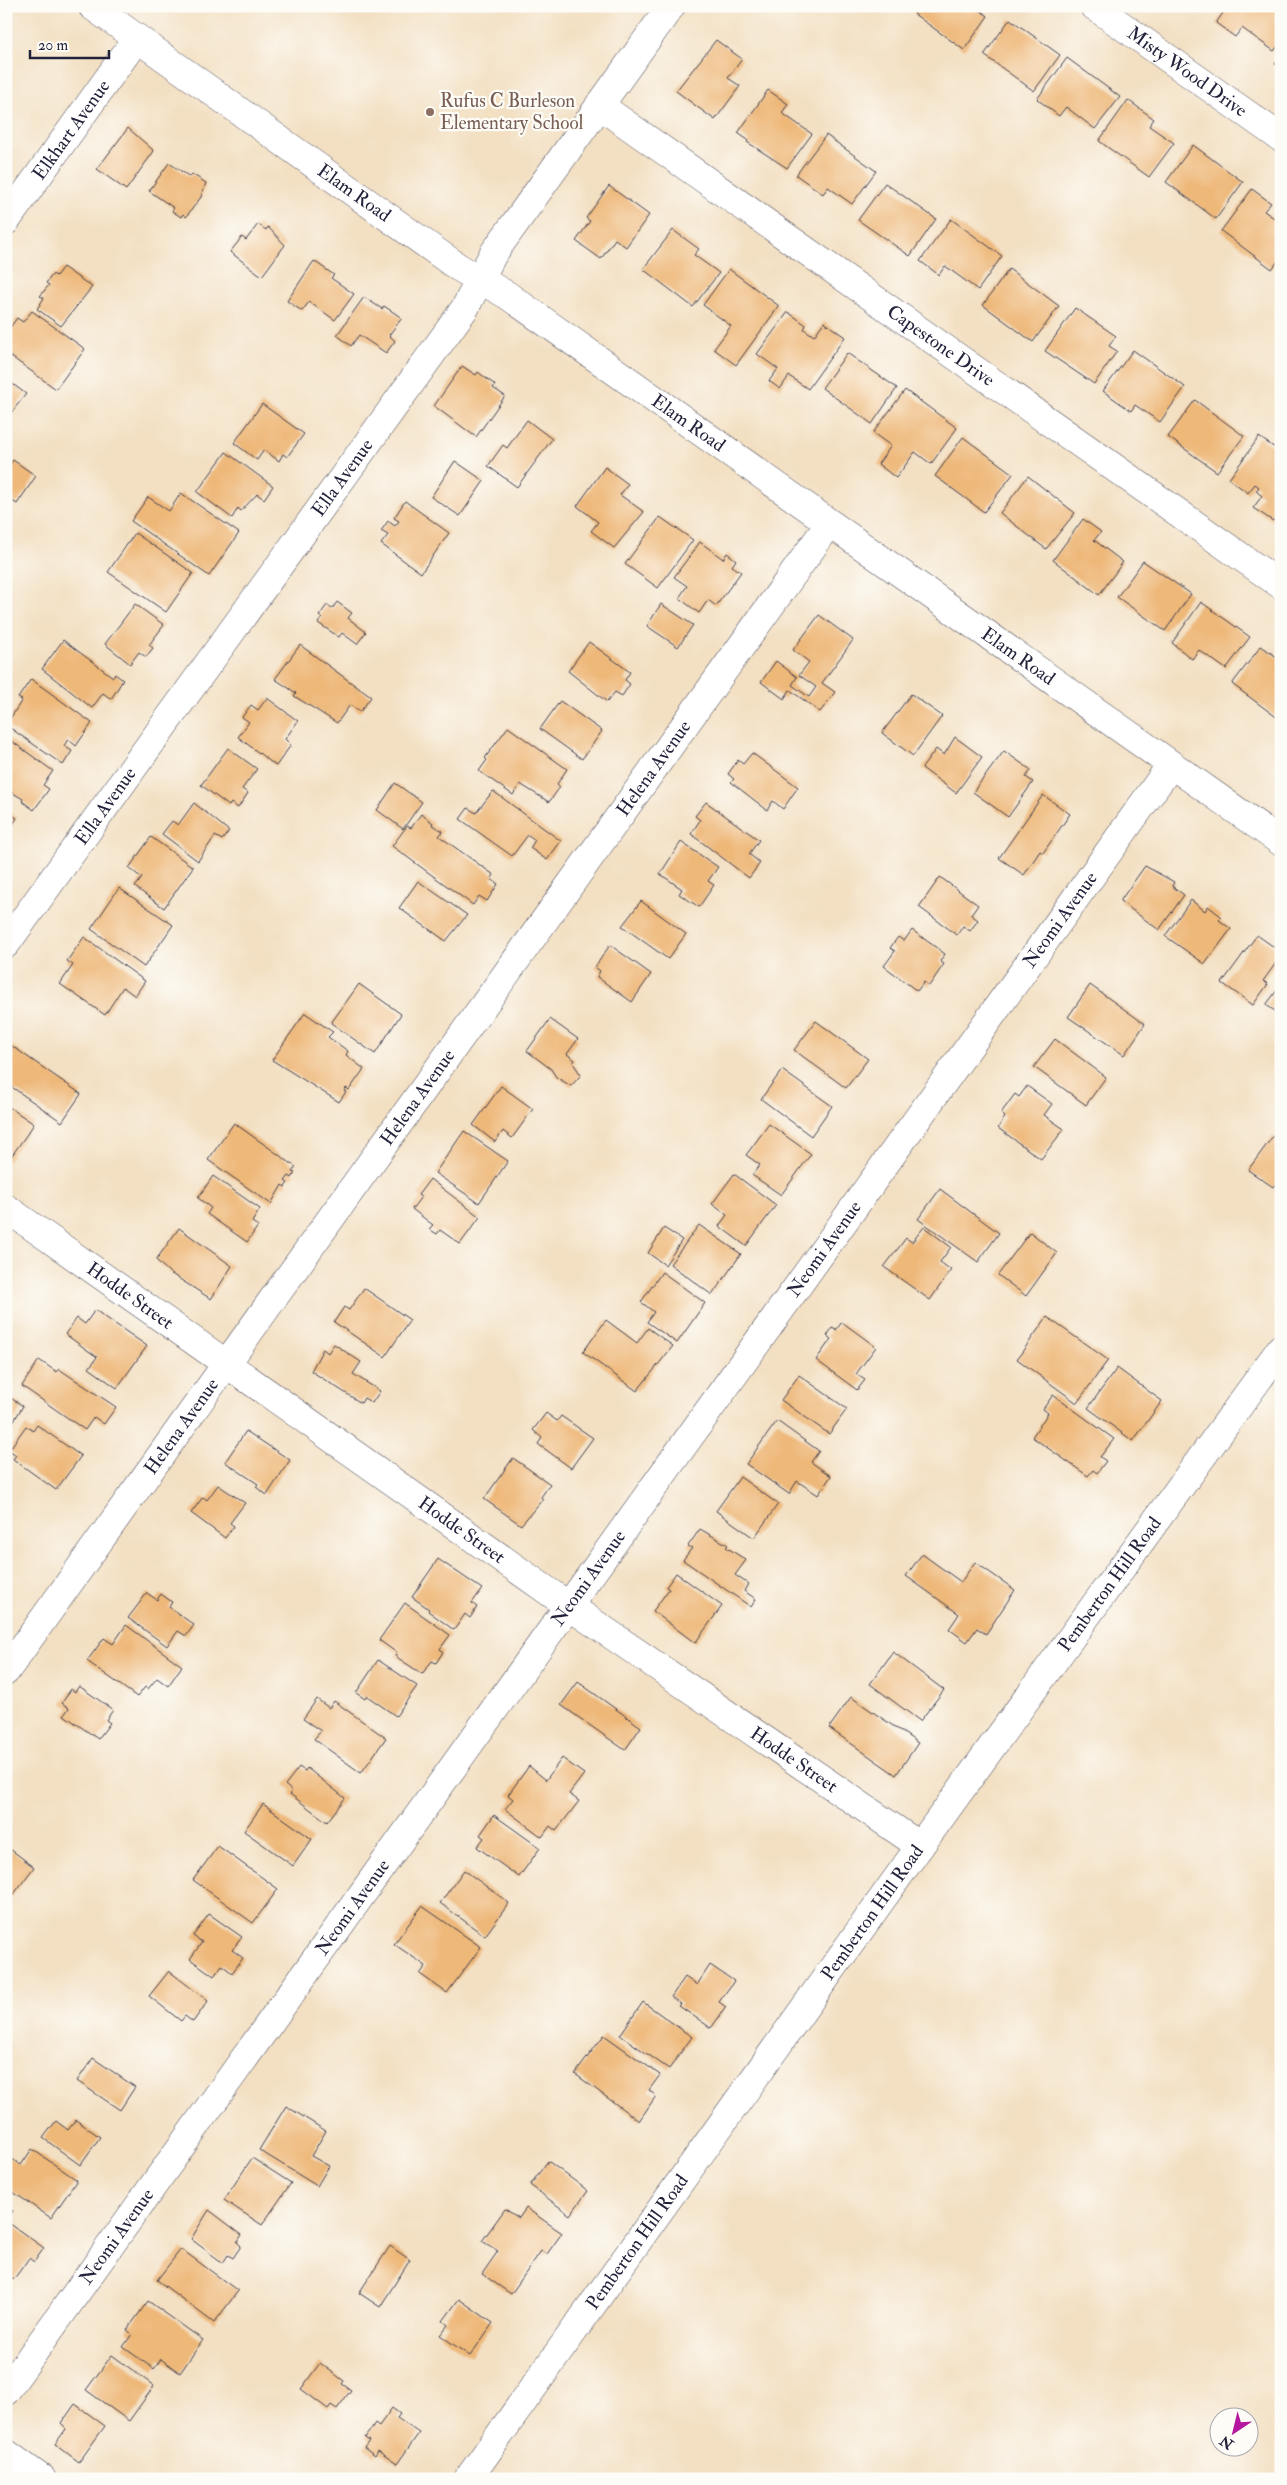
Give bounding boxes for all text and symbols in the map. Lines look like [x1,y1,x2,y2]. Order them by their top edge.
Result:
street label: Misty Wood Drive [1122,21,1252,122]
scale bar [30,28,109,60]
text: 20 m [38,36,68,55]
street label: Elkhart Avenue [27,75,115,185]
place label: Rufus C Burleson Elementary School [440,89,584,135]
marker: Rufus C Burleson Elementary School [424,106,436,118]
street label: Elam Road [313,159,396,228]
street label: Capestone Drive [882,299,999,392]
street label: Elam Road [647,389,730,458]
street label: Ella Avenue [306,434,379,521]
street label: Elam Road [977,622,1060,691]
street label: Helena Avenue [611,716,696,821]
street label: Ella Avenue [69,762,142,850]
street label: Neomi Avenue [1018,867,1103,972]
street label: Helena Avenue [375,1045,460,1150]
street label: Neomi Avenue [782,1196,867,1302]
street label: Hodde Street [82,1257,178,1335]
street label: Helena Avenue [139,1374,224,1479]
street label: Hodde Street [413,1491,510,1569]
street label: Pemberton Hill Road [1053,1512,1167,1656]
street label: Neomi Avenue [546,1525,631,1631]
street label: Hodde Street [745,1721,842,1798]
street label: Pemberton Hill Road [816,1840,929,1985]
street label: Neomi Avenue [310,1855,395,1960]
street label: Pemberton Hill Road [581,2169,694,2315]
street label: Neomi Avenue [74,2184,159,2289]
north arrow [1210,2408,1260,2458]
text: N [1216,2431,1238,2453]

